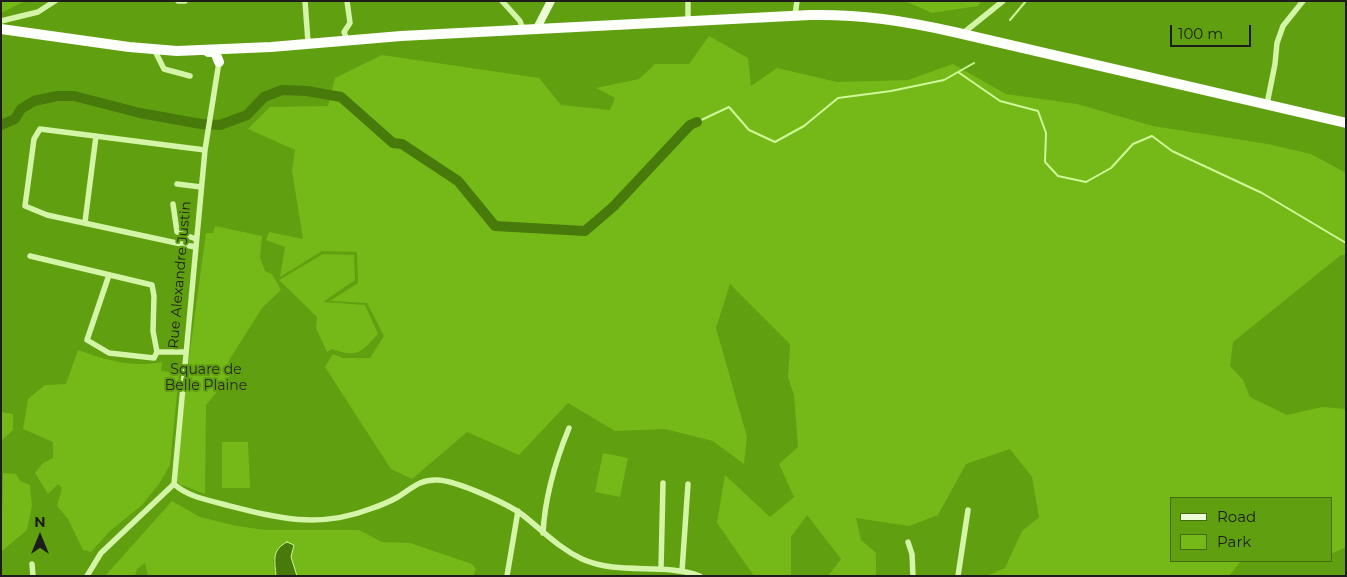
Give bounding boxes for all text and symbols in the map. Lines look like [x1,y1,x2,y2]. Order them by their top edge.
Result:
scale bar [1172,15,1253,47]
text: 100 m [1178,24,1223,43]
street label: Rue Alexandre Justin [165,201,195,349]
park label: Square de Belle Plaine [165,362,247,394]
legend [1170,497,1332,562]
text: Road [1217,507,1256,526]
north arrow [15,512,65,562]
text: N [34,513,46,531]
text: Park [1217,532,1251,551]

